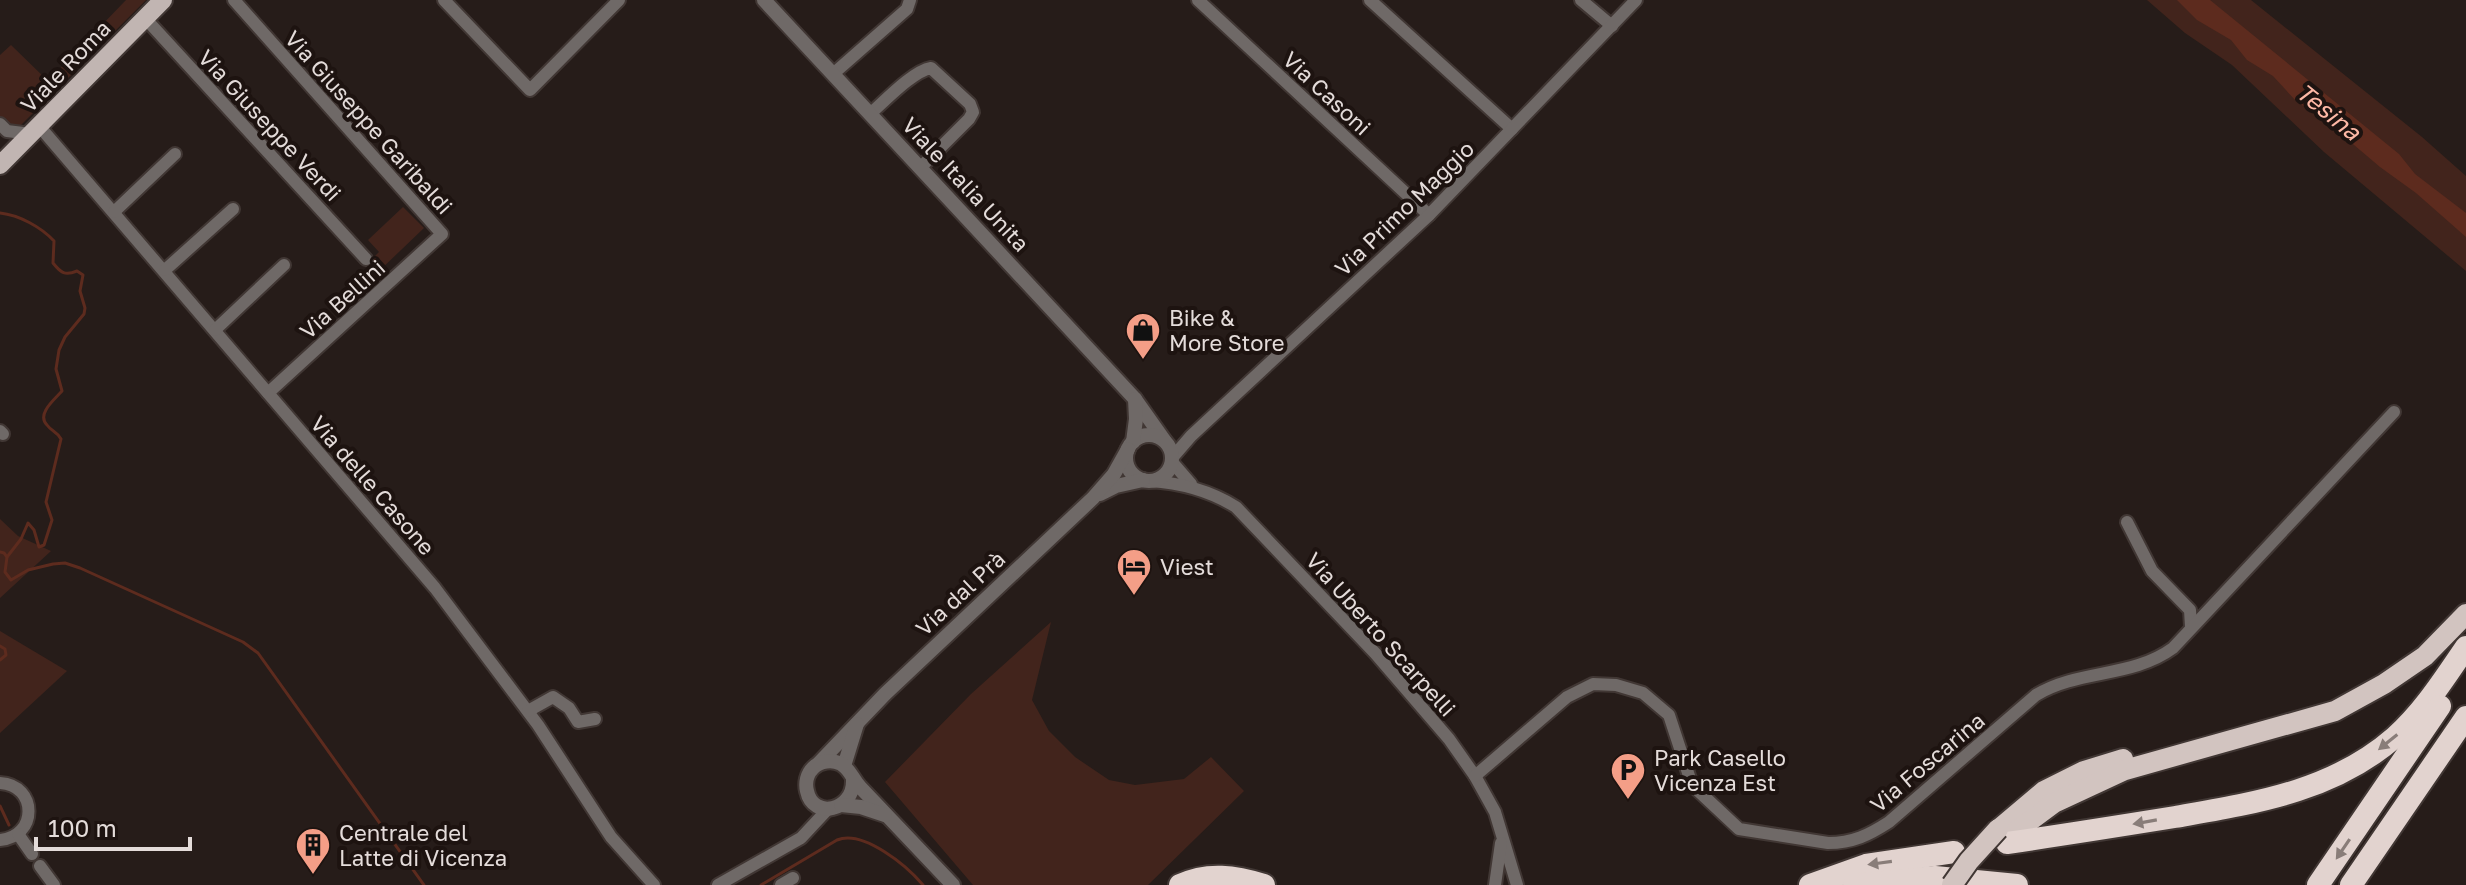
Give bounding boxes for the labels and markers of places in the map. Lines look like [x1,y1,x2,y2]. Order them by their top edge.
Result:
place label: Bike & More Store [1169,304,1285,356]
shop icon: Bike & More Store [1124,311,1162,361]
hotel icon: Viest [1115,547,1153,597]
place label: Viest [1160,553,1214,580]
place label: Park Casello Vicenza Est [1654,744,1786,796]
parking icon: Park Casello Vicenza Est [1609,751,1647,801]
place label: Centrale del Latte di Vicenza [339,819,507,871]
building icon: Centrale del Latte di Vicenza [294,826,332,876]

